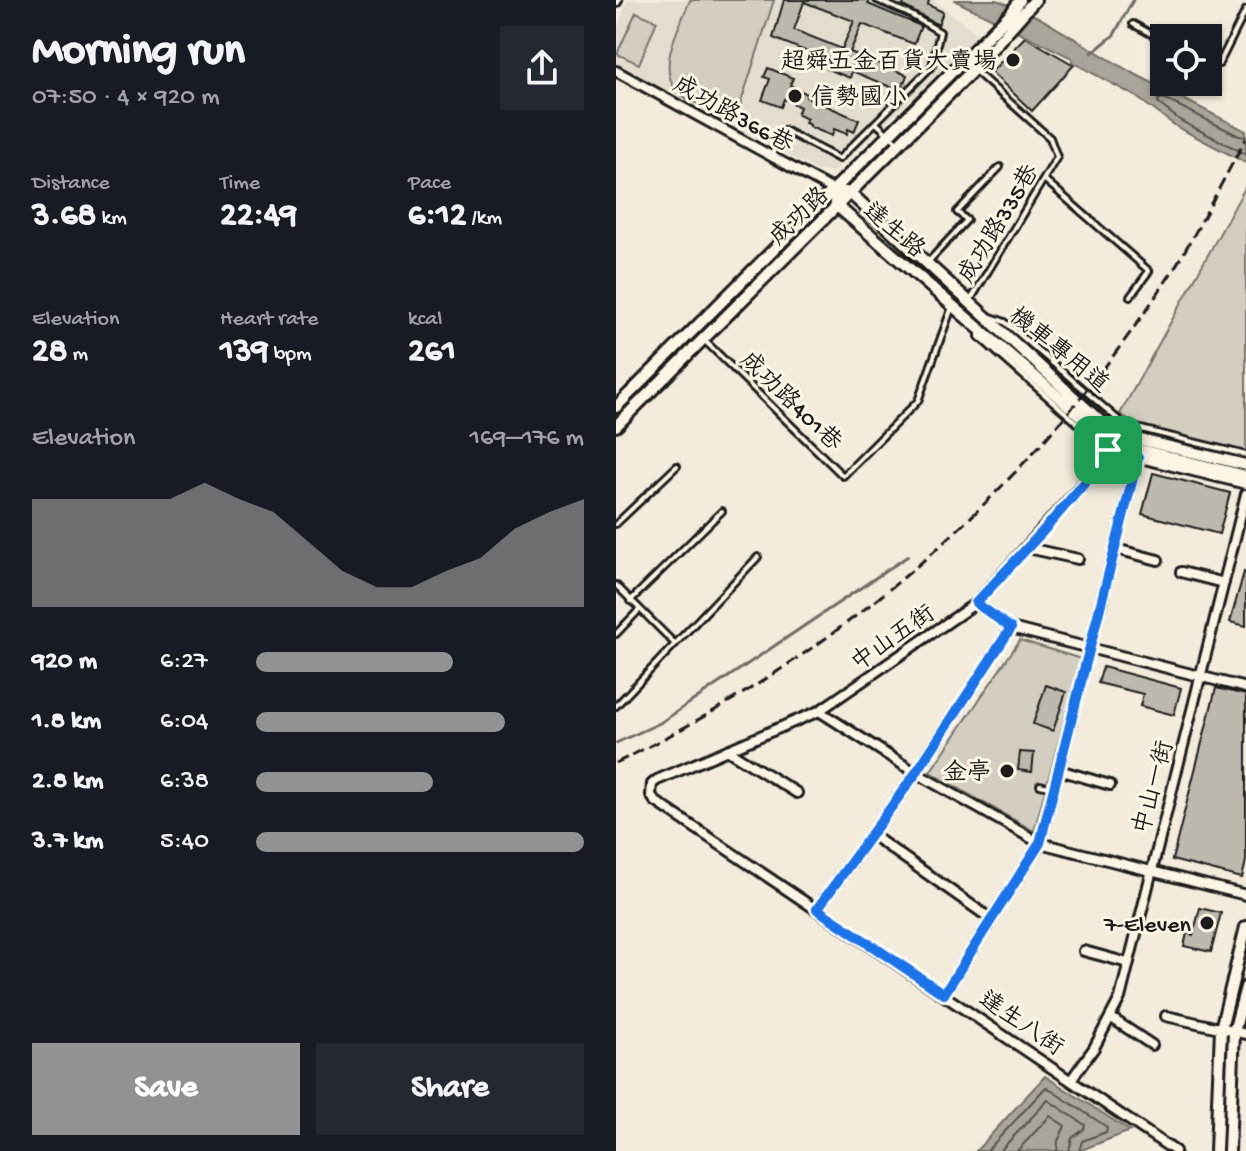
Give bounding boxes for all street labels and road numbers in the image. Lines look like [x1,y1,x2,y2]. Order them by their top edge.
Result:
street label: 成功路366巷 [667,69,798,161]
street label: 成功路335巷 [951,159,1047,290]
street label: 成功路 [763,181,836,253]
street label: 達生路 [856,196,931,266]
street label: 機車專用道 [1002,302,1114,401]
street label: 成功路401巷 [732,345,848,458]
street label: 中山五街 [846,600,942,679]
street label: 中山一街 [1128,738,1182,838]
street label: 達生八街 [972,985,1069,1064]

